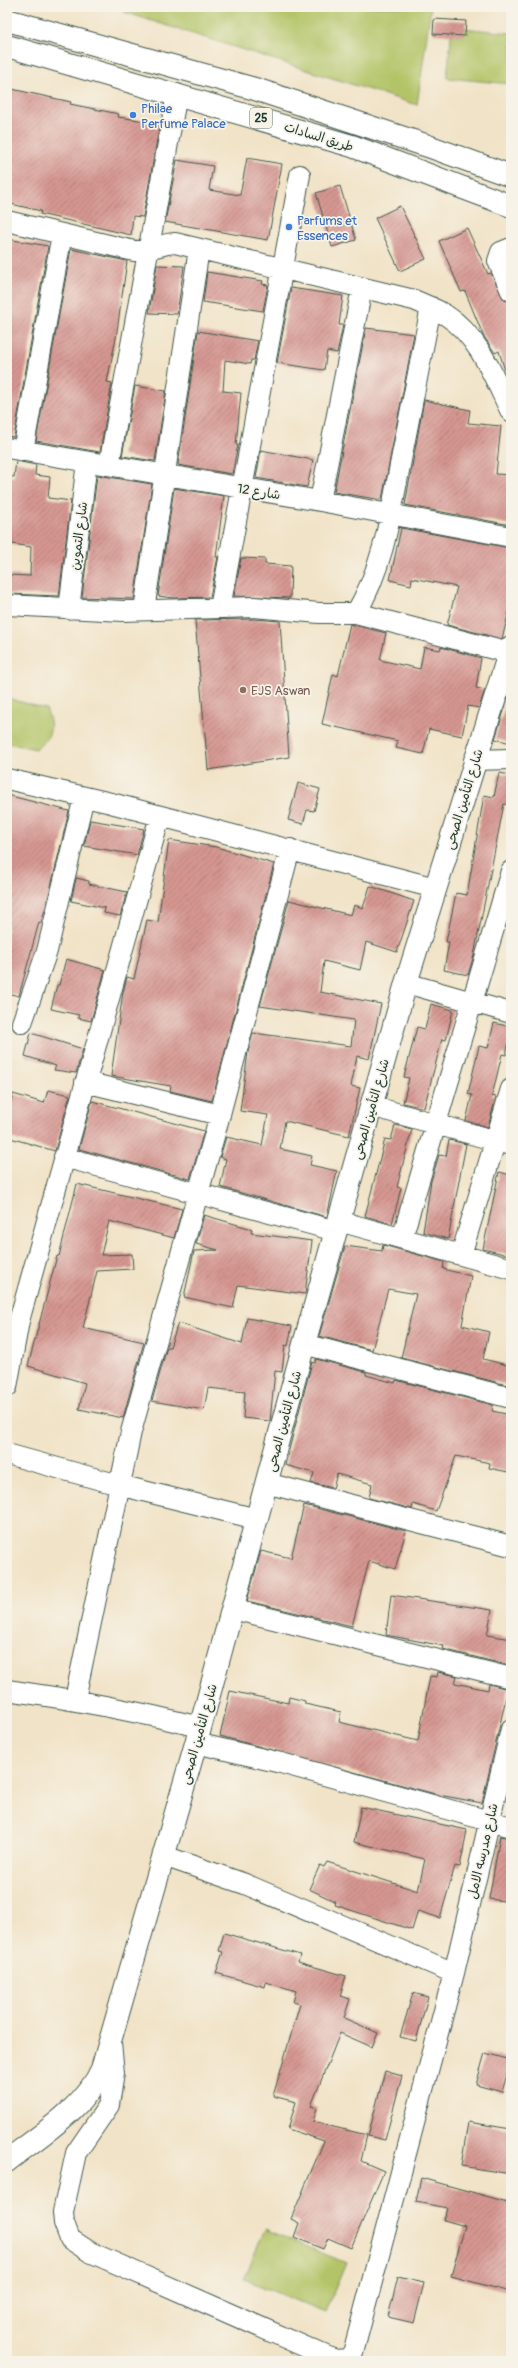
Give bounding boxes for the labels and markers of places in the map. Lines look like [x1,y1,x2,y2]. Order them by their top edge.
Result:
place label: Philae Perfume Palace [141,101,226,132]
marker: Philae Perfume Palace [128,110,138,120]
place label: Parfums et Essences [297,213,358,244]
marker: Parfums et Essences [284,222,294,232]
place label: EJS Aswan [251,683,310,699]
marker: EJS Aswan [238,685,248,695]

